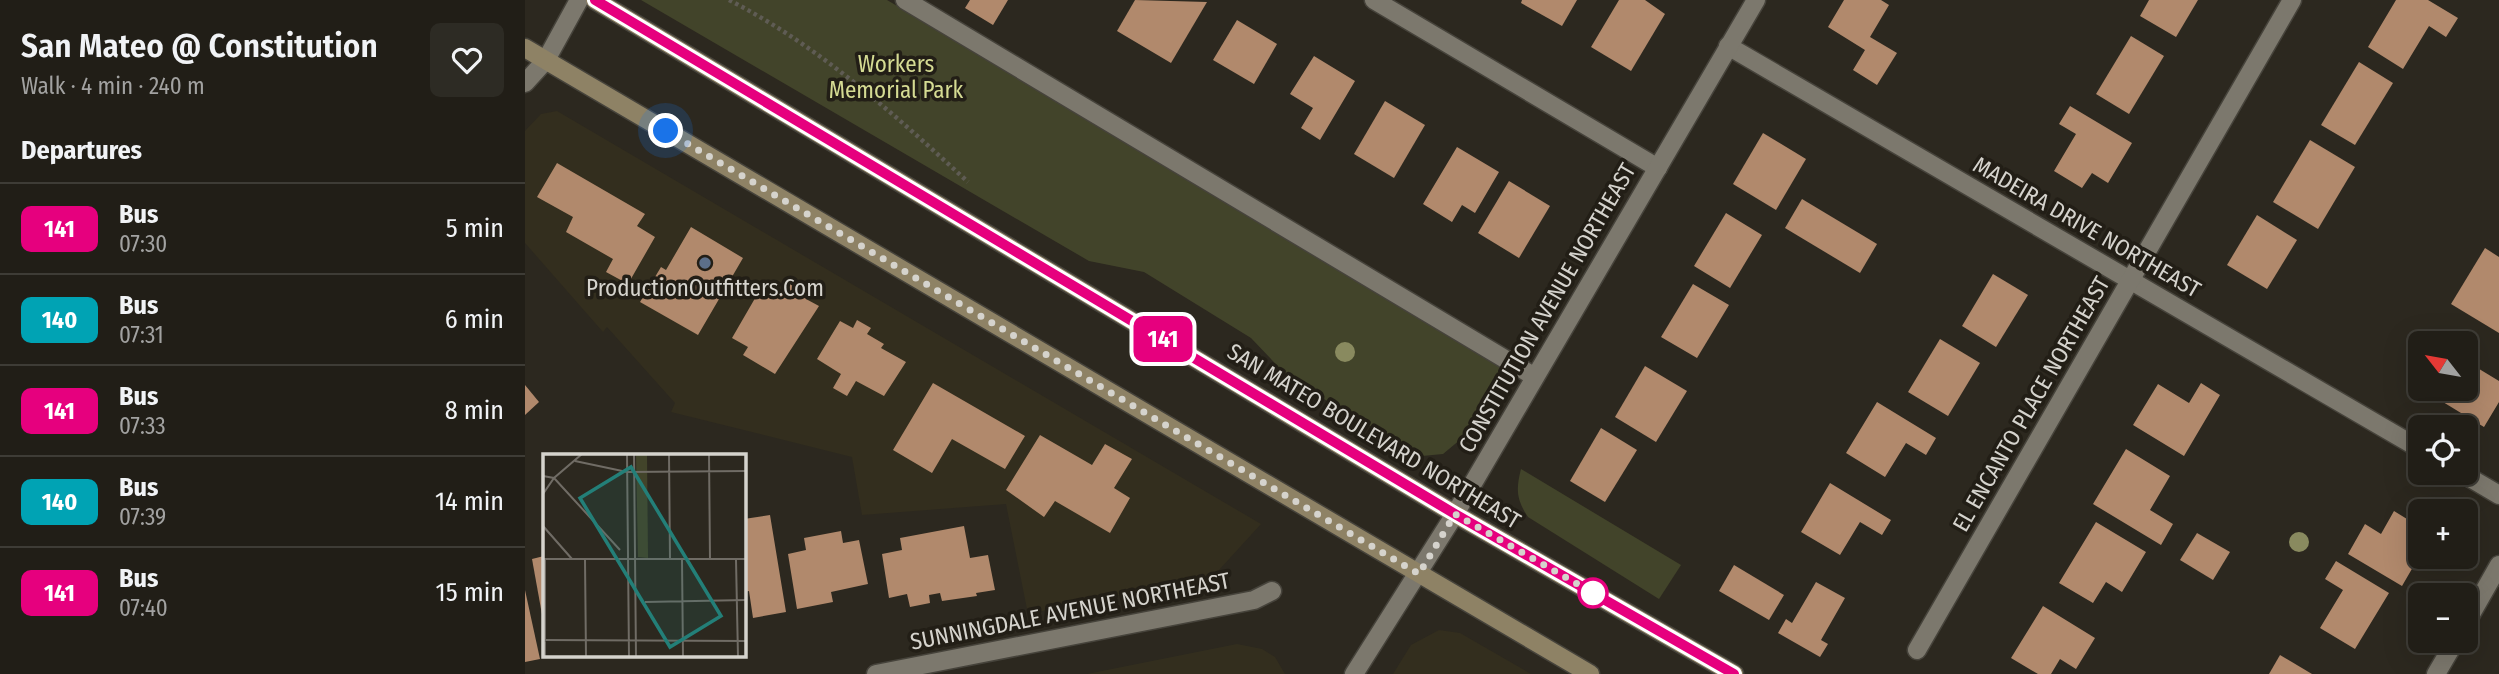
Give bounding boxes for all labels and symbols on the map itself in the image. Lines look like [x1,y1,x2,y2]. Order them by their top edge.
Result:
park label: Workers Memorial Park [829,50,964,104]
your location [648,113,683,148]
street label: MADEIRA DRIVE NORTHEAST [1968,150,2206,304]
street label: CONSTITUTION AVENUE NORTHEAST [1453,158,1642,458]
marker: ProductionOutfitters.Com [697,255,713,271]
street label: EL ENCANTO PLACE NORTHEAST [1946,271,2116,537]
place label: ProductionOutfitters.Com [586,274,824,302]
line badge: 141 [1123,316,1203,362]
north arrow [2408,331,2478,401]
street label: SAN MATEO BOULEVARD NORTHEAST [1222,337,1526,535]
inset map [543,454,745,656]
street label: SUNNINGDALE AVENUE NORTHEAST [908,566,1233,656]
unlabelled marker [1578,578,1608,608]

